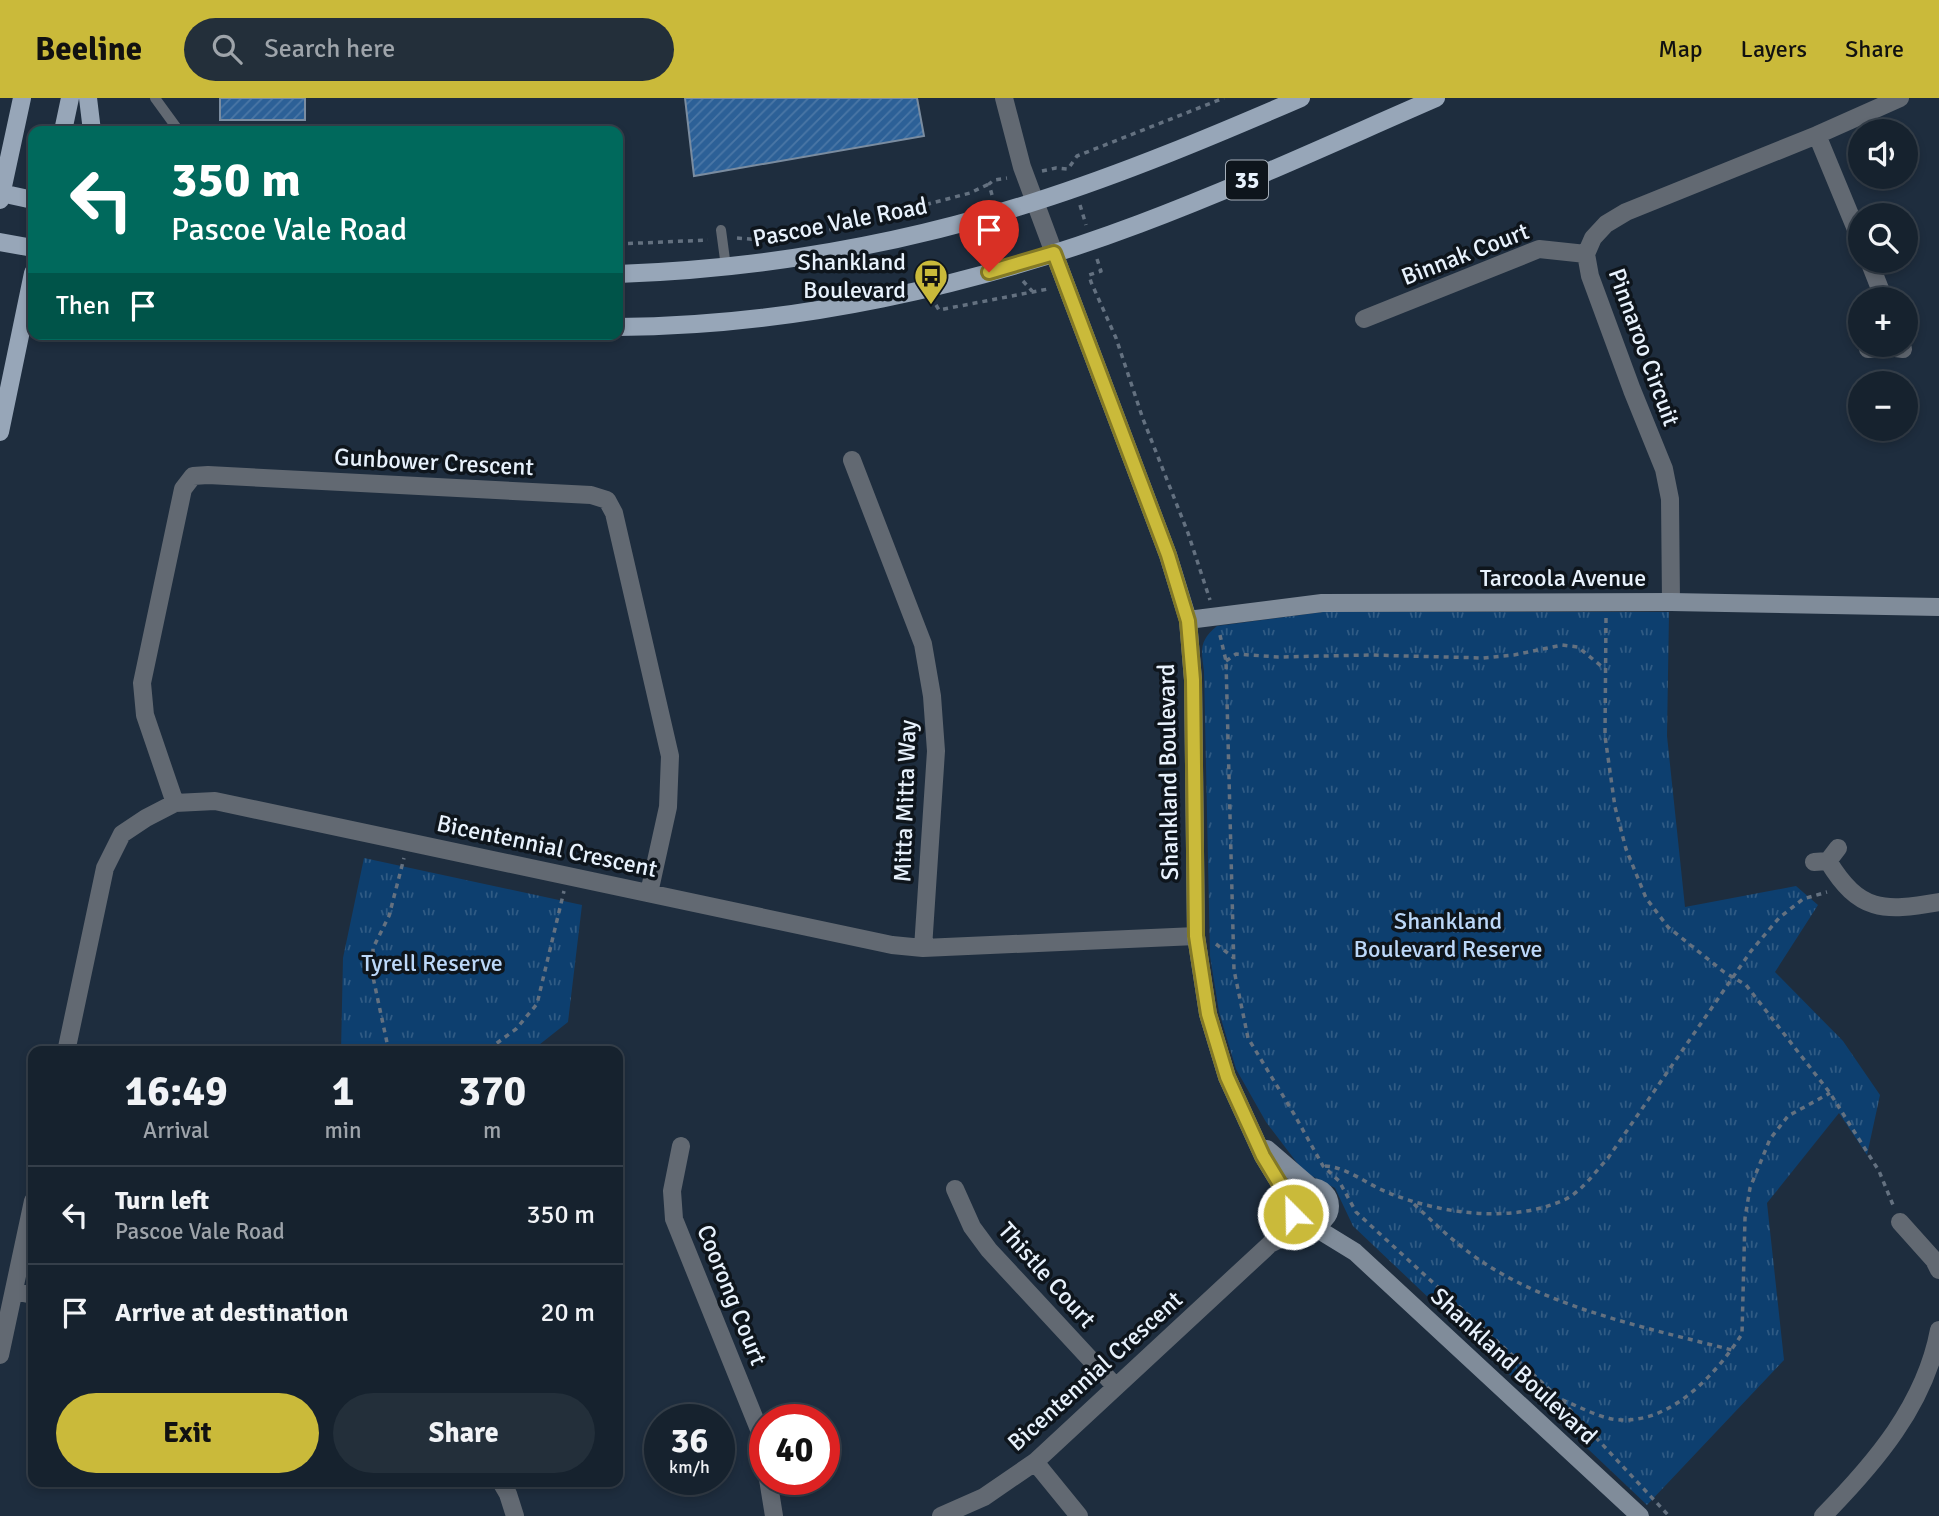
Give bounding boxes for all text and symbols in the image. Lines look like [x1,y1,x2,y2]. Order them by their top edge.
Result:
search box [184,18,674,81]
text: Beeline [35,29,142,70]
icon: search [208,30,246,68]
text: Search here [264,33,395,65]
text: Map [1658,34,1703,64]
text: Layers [1741,34,1807,64]
text: Share [1845,34,1904,64]
map controls [1848,119,1918,441]
button: sound [1848,119,1918,189]
text: 350 m [171,150,301,210]
icon: left [56,154,147,245]
road number: 35 [1226,160,1268,200]
street label: Pascoe Vale Road [750,190,930,254]
pin [959,200,1019,272]
button: search [1848,203,1918,273]
text: Pascoe Vale Road [171,210,407,249]
icon: arrive [970,211,1008,249]
street label: Binnak Court [1397,216,1533,292]
place label: Shankland Boulevard [798,247,906,305]
bus stop icon: Shankland Boulevard [912,257,950,306]
street label: Pinnaroo Circuit [1602,264,1686,430]
icon: arrive [124,287,162,325]
button: + [1848,287,1918,357]
text: Then [56,290,110,322]
button: − [1848,371,1918,441]
street label: Gunbower Crescent [333,442,535,482]
street label: Tarcoola Avenue [1480,563,1646,593]
street label: Shankland Boulevard [1151,663,1185,881]
street label: Mitta Mitta Way [887,719,923,883]
street label: Bicentennial Crescent [434,808,660,884]
park label: Shankland Boulevard Reserve [1353,906,1543,964]
park label: Tyrell Reserve [361,948,503,978]
text: 16:49 [125,1066,228,1117]
text: 1 [332,1066,354,1117]
text: 370 [458,1066,526,1117]
text: Arrival [143,1116,209,1145]
text: min [324,1116,362,1145]
text: m [483,1116,501,1145]
position arrow [1256,1177,1330,1251]
text: Turn left [115,1185,209,1217]
icon: left [56,1196,94,1234]
text: 350 m [526,1199,595,1231]
street label: Thistle Court [992,1216,1102,1334]
text: Pascoe Vale Road [115,1217,285,1246]
street label: Coorong Court [690,1220,774,1370]
street label: Shankland Boulevard [1425,1281,1603,1451]
street label: Bicentennial Crescent [1001,1285,1189,1457]
icon: arrive [56,1294,94,1332]
text: Arrive at destination [115,1297,348,1329]
text: 20 m [540,1297,595,1329]
button: Exit [56,1393,319,1473]
button: Share [333,1393,595,1473]
speed limit sign: 40 [749,1404,840,1495]
text: 36 [671,1419,708,1462]
text: km/h [669,1456,710,1478]

